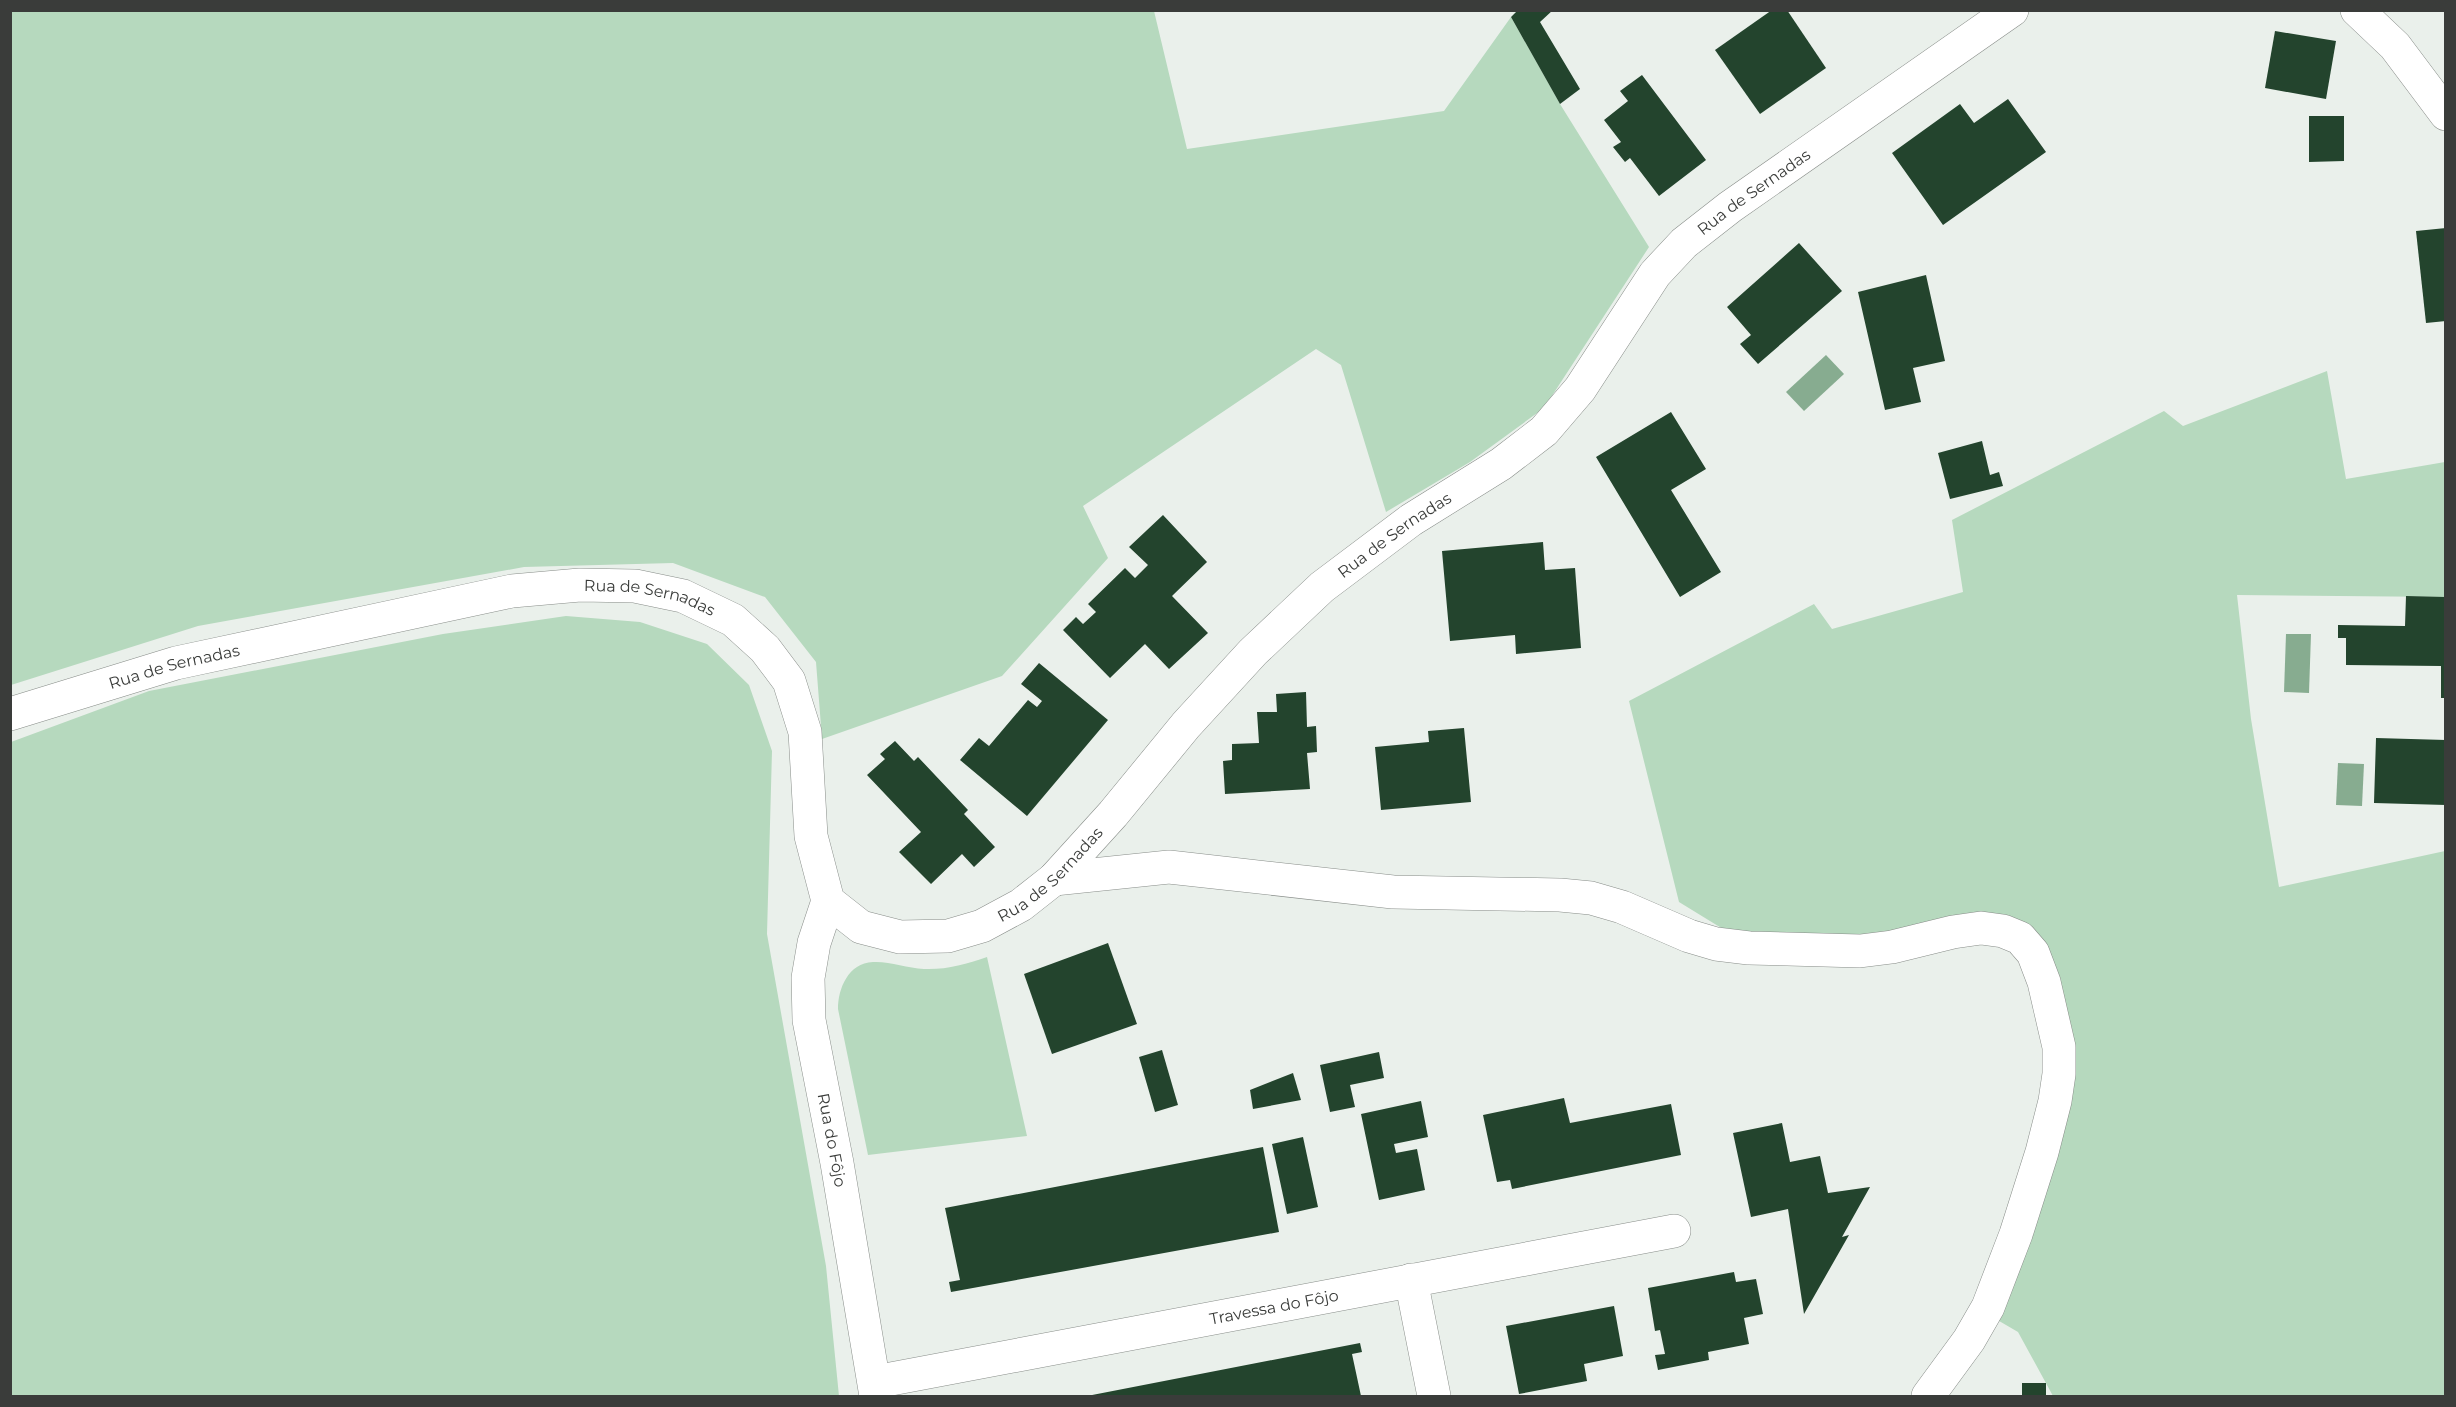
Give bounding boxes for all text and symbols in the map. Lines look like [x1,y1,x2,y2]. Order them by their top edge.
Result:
street label: Rua de Sernadas [1693,145,1814,239]
street label: Rua de Sernadas [1334,488,1455,582]
street label: Rua de Sernadas [584,576,719,620]
street label: Rua de Sernadas [106,641,242,693]
street label: Rua de Sernadas [994,823,1107,926]
street label: Rua do Fôjo [814,1091,850,1189]
street label: Travessa do Fôjo [1208,1286,1340,1329]

